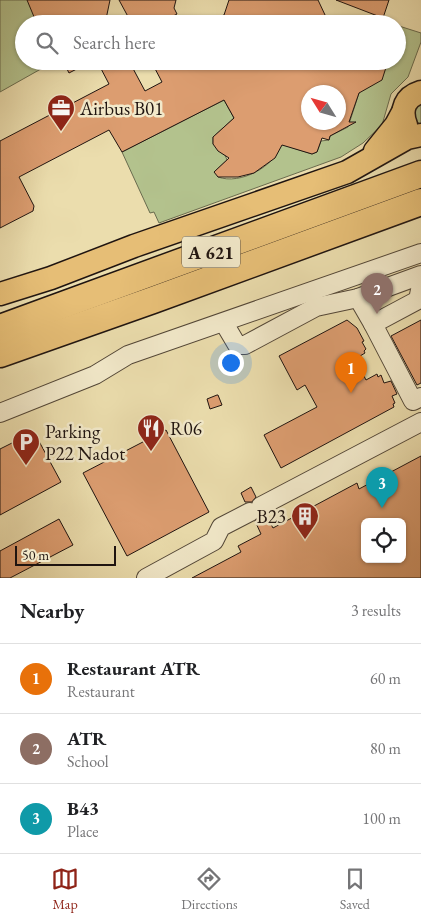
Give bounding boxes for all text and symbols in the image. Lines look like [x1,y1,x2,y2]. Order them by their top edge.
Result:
search box [15,15,406,70]
icon: search [33,29,61,57]
text: Search here [73,30,155,55]
north arrow [301,85,346,130]
office icon: Airbus B01 [46,93,76,132]
place label: Airbus B01 [79,96,163,121]
road number: A 621 [182,236,240,268]
pin: 2 [361,273,393,314]
your location [218,350,244,376]
pin: 1 [335,352,367,393]
restaurant icon: R06 [136,413,166,452]
place label: R06 [170,416,202,441]
place label: Parking P22 Nadot [45,419,125,466]
parking icon: Parking P22 Nadot [11,427,41,466]
pin: 3 [366,467,398,508]
building icon: B23 [290,501,320,540]
place label: B23 [257,504,286,529]
map controls [361,518,406,563]
button: locate [361,518,406,563]
scale bar [15,543,116,566]
text: 50 m [22,546,49,564]
text: Nearby [20,597,84,624]
text: 3 results [351,600,401,621]
text: Restaurant ATR [67,656,200,681]
text: 1 [32,668,40,689]
text: 60 m [370,668,401,689]
text: Restaurant [67,681,135,702]
text: ATR [67,726,107,751]
text: 2 [32,738,40,759]
text: 80 m [370,738,401,759]
text: School [67,751,109,772]
text: B43 [67,796,99,821]
text: 3 [32,808,40,829]
text: 100 m [362,808,401,829]
text: Place [67,821,99,842]
tab: Map [51,865,79,913]
tab: Directions [181,865,238,913]
tab: Saved [340,865,370,913]

